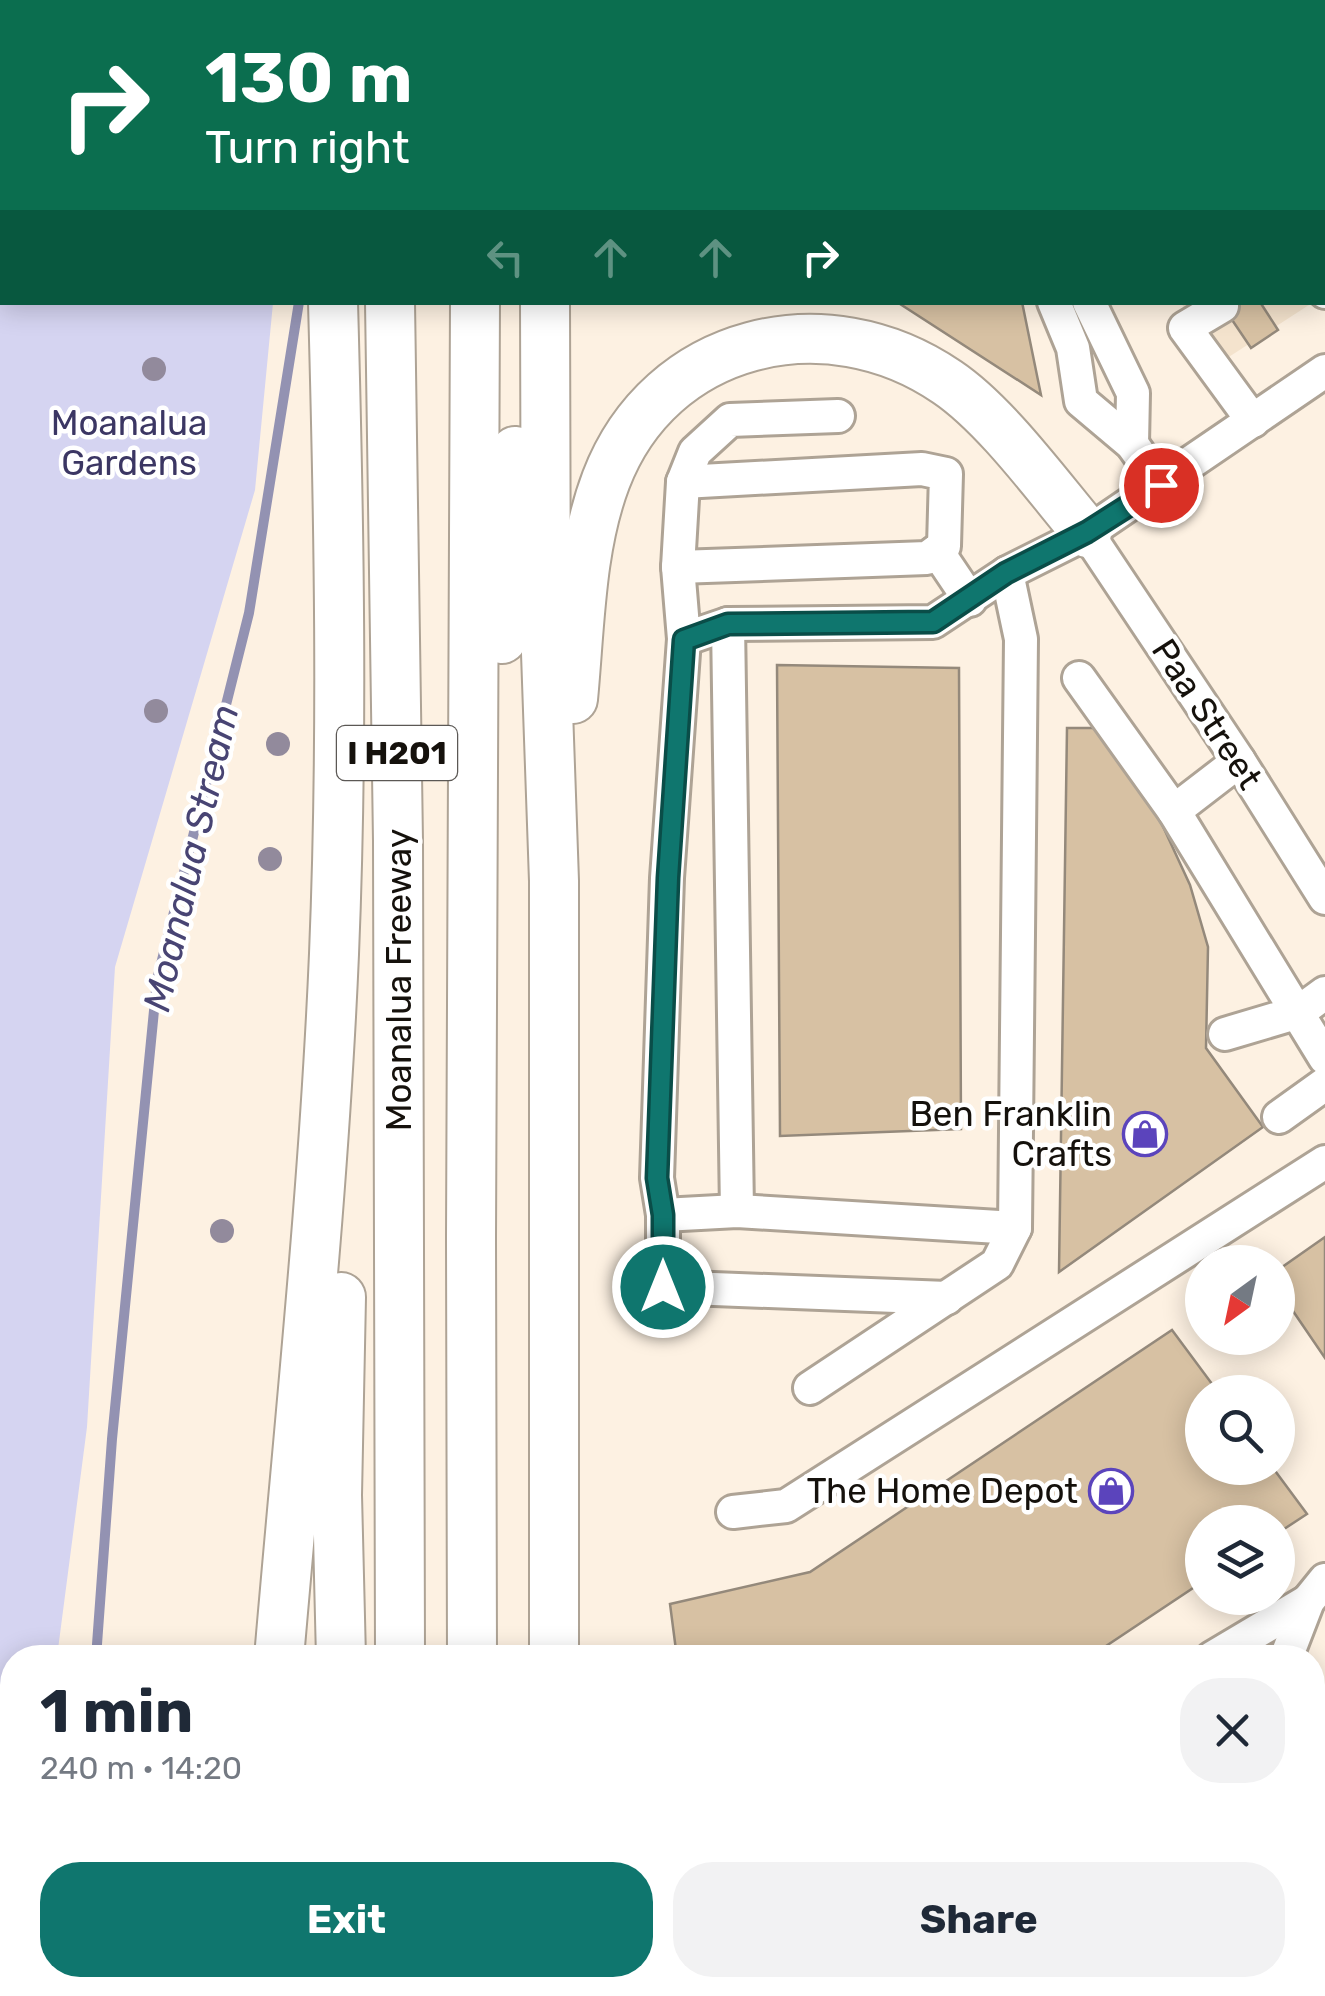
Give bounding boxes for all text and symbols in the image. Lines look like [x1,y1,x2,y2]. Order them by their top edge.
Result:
text: 130 m [205,37,413,120]
icon: right [40,40,170,170]
text: Turn right [205,121,409,174]
icon: left [478,230,533,285]
icon: ahead [583,230,638,285]
icon: ahead [688,230,743,285]
icon: right [793,230,848,285]
park label: Moanalua Gardens [51,402,207,484]
pin [1119,443,1204,528]
icon: arrive [1134,458,1189,513]
street label: Paa Street [1143,631,1271,797]
water label: Moanalua Stream [133,700,249,1016]
road number: I H201 [337,726,457,780]
street label: Moanalua Freeway [378,829,420,1131]
place label: Ben Franklin Crafts [909,1093,1112,1175]
shop icon: Ben Franklin Crafts [1122,1111,1168,1157]
position arrow [611,1235,715,1339]
north arrow [1185,1245,1295,1355]
map controls [1185,1245,1295,1615]
button: search [1185,1375,1295,1485]
shop icon: The Home Depot [1088,1468,1134,1514]
place label: The Home Depot [806,1470,1078,1512]
button: layers [1185,1505,1295,1615]
text: 1 min [40,1676,193,1747]
button: close [1180,1678,1285,1783]
text: 240 m · 14:20 [40,1749,242,1787]
button: Exit [40,1862,653,1977]
button: Share [673,1862,1285,1977]

